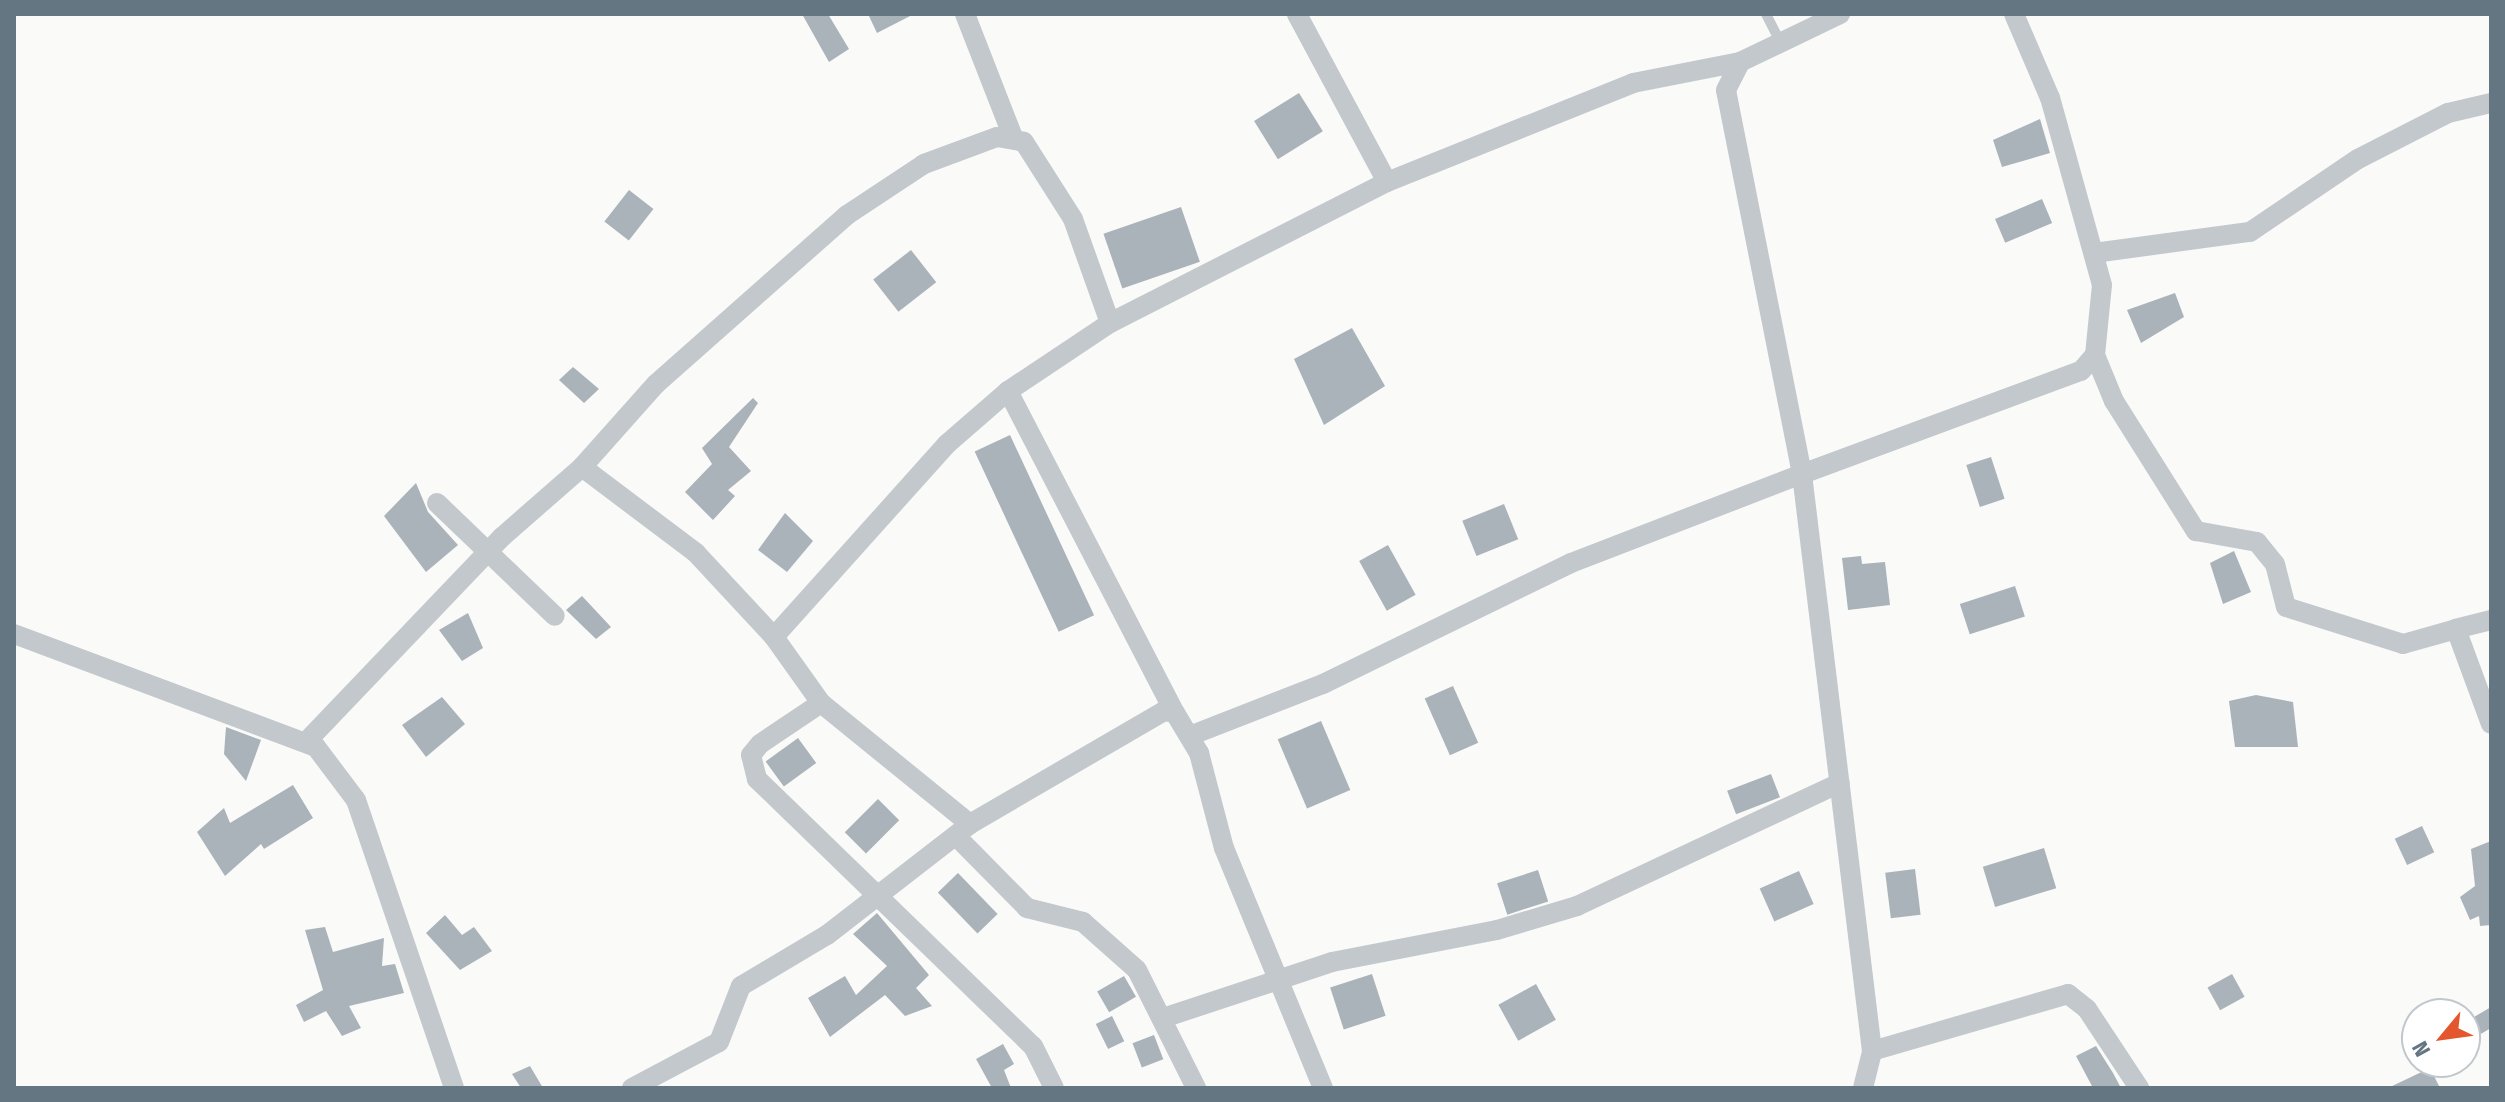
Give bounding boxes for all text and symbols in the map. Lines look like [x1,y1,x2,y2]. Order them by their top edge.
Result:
north arrow [2401,998,2481,1078]
text: N [2406,1037,2436,1061]

